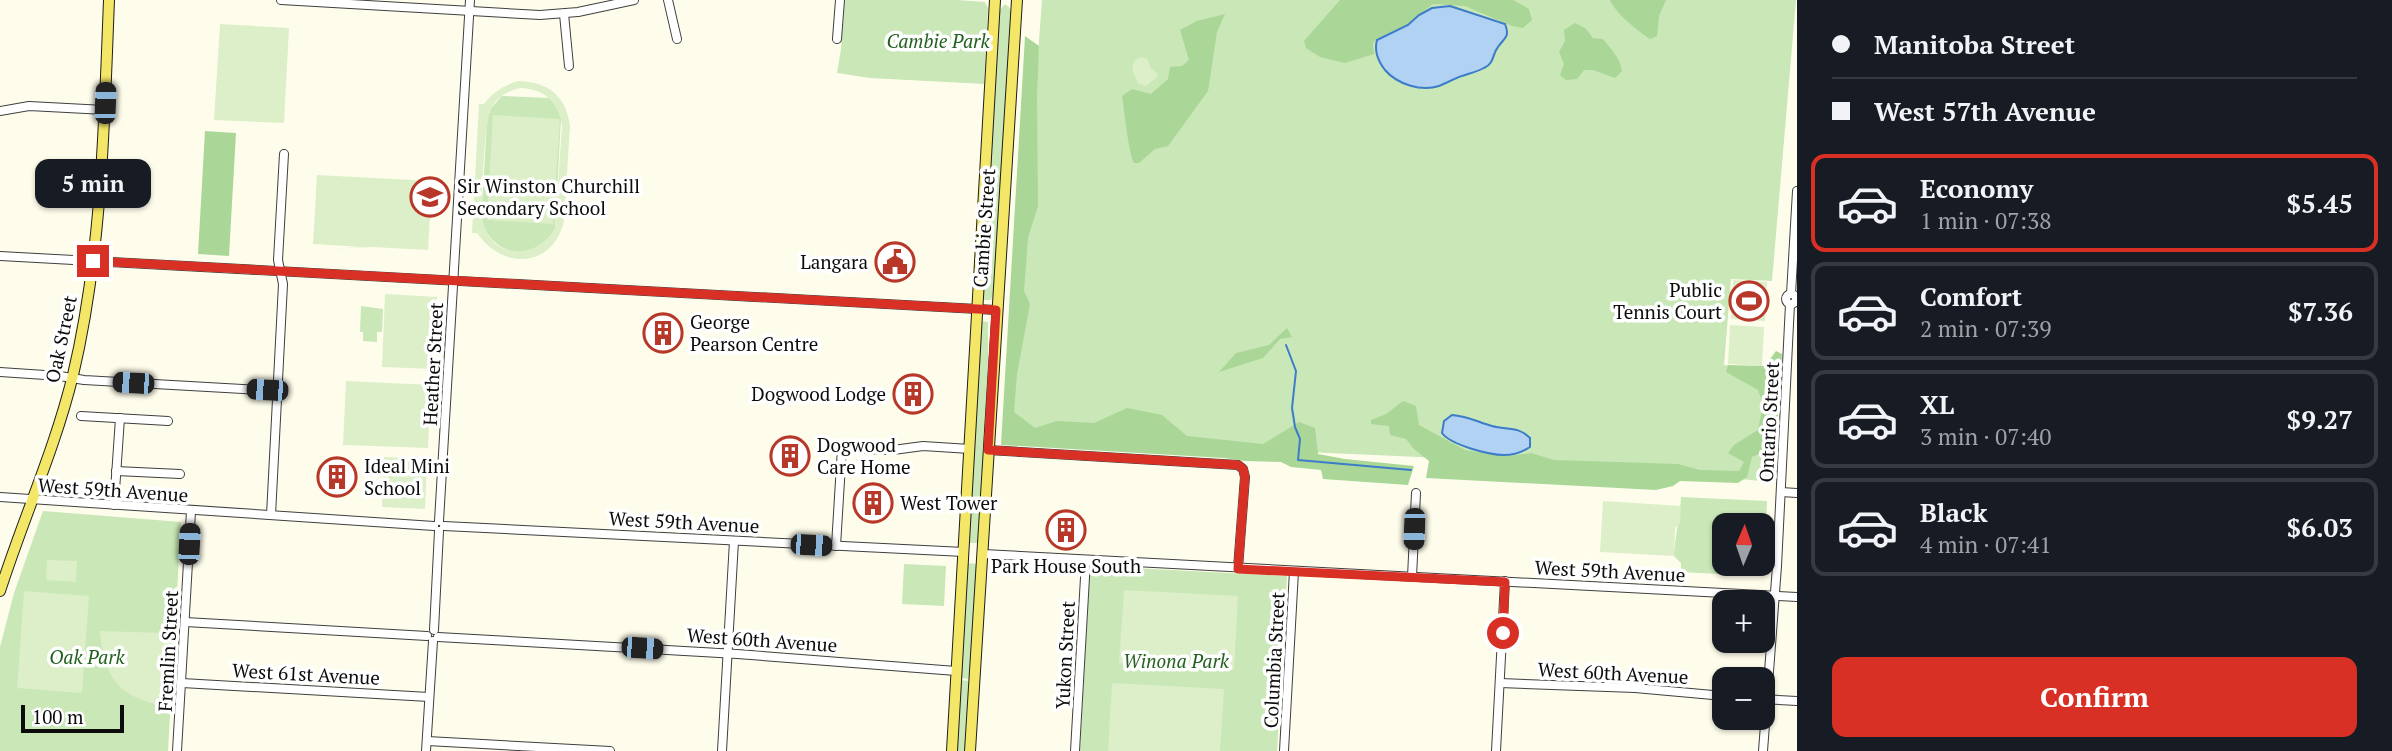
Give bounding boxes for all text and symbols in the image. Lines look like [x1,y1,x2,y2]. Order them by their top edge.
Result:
text: Manitoba Street [1874,27,2075,61]
park label: Cambie Park [886,28,990,53]
car [94,82,117,124]
text: West 57th Avenue [1874,94,2096,128]
callout: 5 min [35,160,151,208]
text: 5 min [62,168,124,199]
street label: Cambie Street [967,168,1000,288]
text: Economy [1920,171,2033,205]
icon: car [1836,172,1899,235]
place label: Sir Winston Churchill Secondary School [457,173,640,220]
school or university icon: Sir Winston Churchill Secondary School [409,176,451,218]
text: $5.45 [2287,186,2353,220]
text: 1 min · 07:38 [1920,205,2052,236]
public building icon: Langara [874,241,916,283]
route end [77,245,109,277]
place label: Langara [800,249,868,274]
place label: Public Tennis Court [1613,277,1722,324]
text: Comfort [1920,279,2022,313]
sports icon: Public Tennis Court [1728,280,1770,322]
icon: car [1836,280,1899,343]
street label: Oak Street [39,293,82,385]
text: $7.36 [2288,294,2353,328]
street label: Heather Street [417,302,448,426]
place label: George Pearson Centre [690,309,818,356]
building icon: George Pearson Centre [642,312,684,354]
text: 2 min · 07:39 [1920,313,2052,344]
street label: Ontario Street [1753,361,1784,483]
car [112,371,155,395]
building icon: Dogwood Lodge [892,373,934,415]
car [246,378,289,402]
place label: Dogwood Lodge [751,381,886,406]
text: XL [1920,387,1954,421]
icon: car [1836,388,1899,451]
text: $9.27 [2287,402,2353,436]
text: 3 min · 07:40 [1920,421,2052,452]
place label: Dogwood Care Home [817,432,911,479]
building icon: Dogwood Care Home [769,435,811,477]
place label: Ideal Mini School [364,453,450,500]
building icon: Ideal Mini School [316,456,358,498]
street label: West 59th Avenue [37,472,189,507]
building icon: West Tower [852,482,894,524]
place label: West Tower [900,490,998,515]
text: Black [1920,495,1988,529]
icon: car [1836,496,1899,559]
street label: West 59th Avenue [608,505,760,538]
car [1403,508,1426,550]
building icon: Park House South [1045,509,1087,551]
text: $6.03 [2287,510,2353,544]
north arrow [1712,513,1774,576]
map controls [1712,513,1775,730]
car [178,522,201,566]
text: 4 min · 07:41 [1920,529,2052,560]
car [790,533,833,557]
place label: Park House South [991,553,1141,578]
street label: West 59th Avenue [1534,554,1686,587]
street label: Fremlin Street [152,590,183,712]
button: + [1712,590,1775,653]
street label: Columbia Street [1257,591,1290,729]
street label: Yukon Street [1049,600,1080,710]
route start [1487,617,1519,649]
street label: West 60th Avenue [686,622,838,657]
car [621,636,664,660]
park label: Oak Park [49,644,126,669]
park label: Winona Park [1123,648,1230,673]
street label: West 60th Avenue [1537,656,1689,689]
street label: West 61st Avenue [231,657,381,690]
button: Confirm [1832,657,2357,737]
button: − [1712,667,1775,730]
scale bar [21,702,124,734]
text: 100 m [32,704,83,729]

